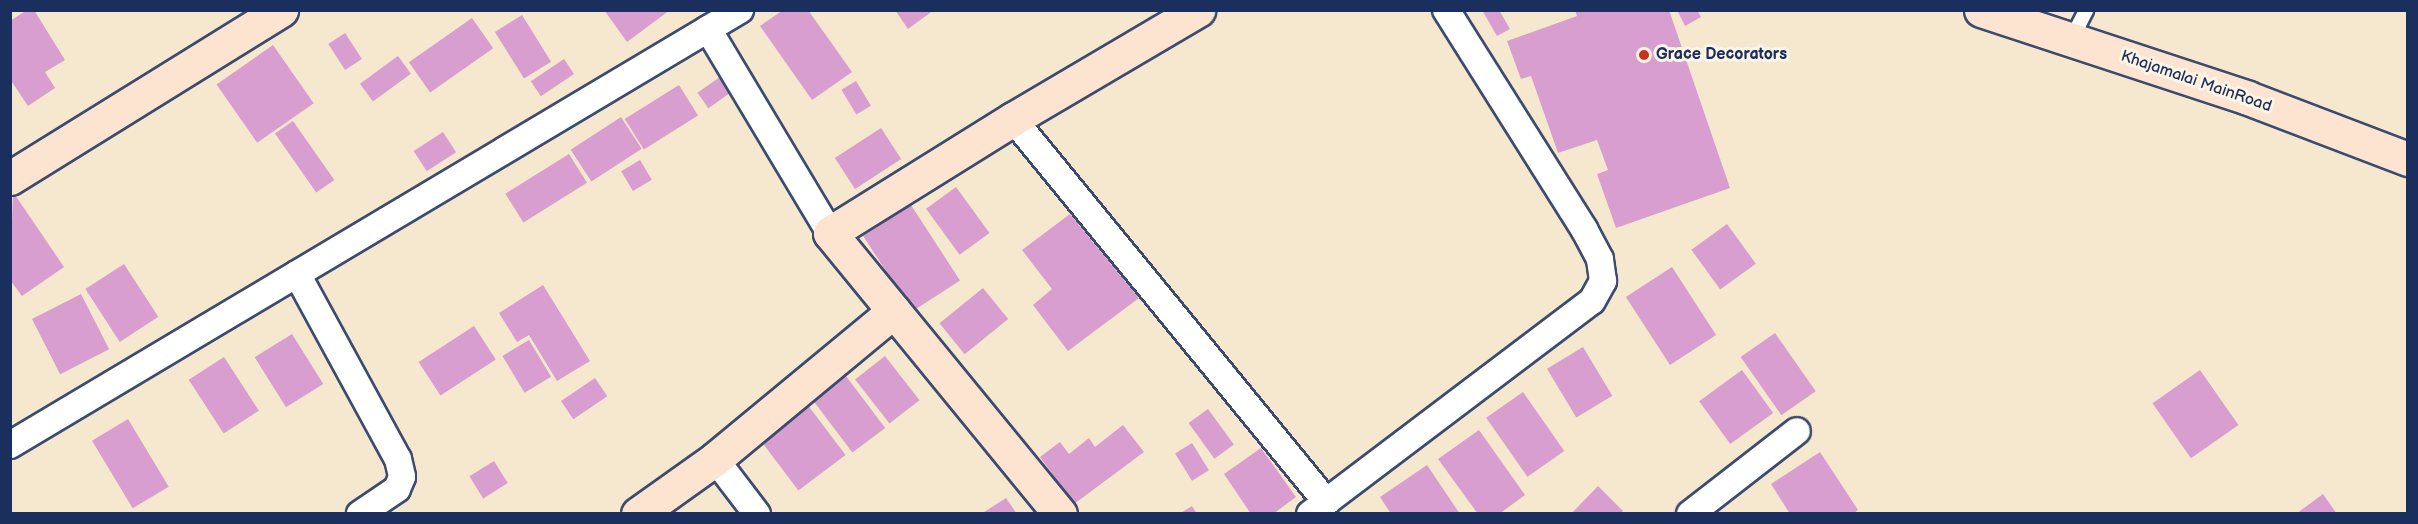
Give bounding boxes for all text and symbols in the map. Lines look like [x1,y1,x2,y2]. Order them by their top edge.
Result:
place label: Grace Decorators [1656,45,1787,65]
street label: Khajamalai MainRoad [2118,47,2274,117]
marker: Grace Decorators [1637,48,1651,62]

